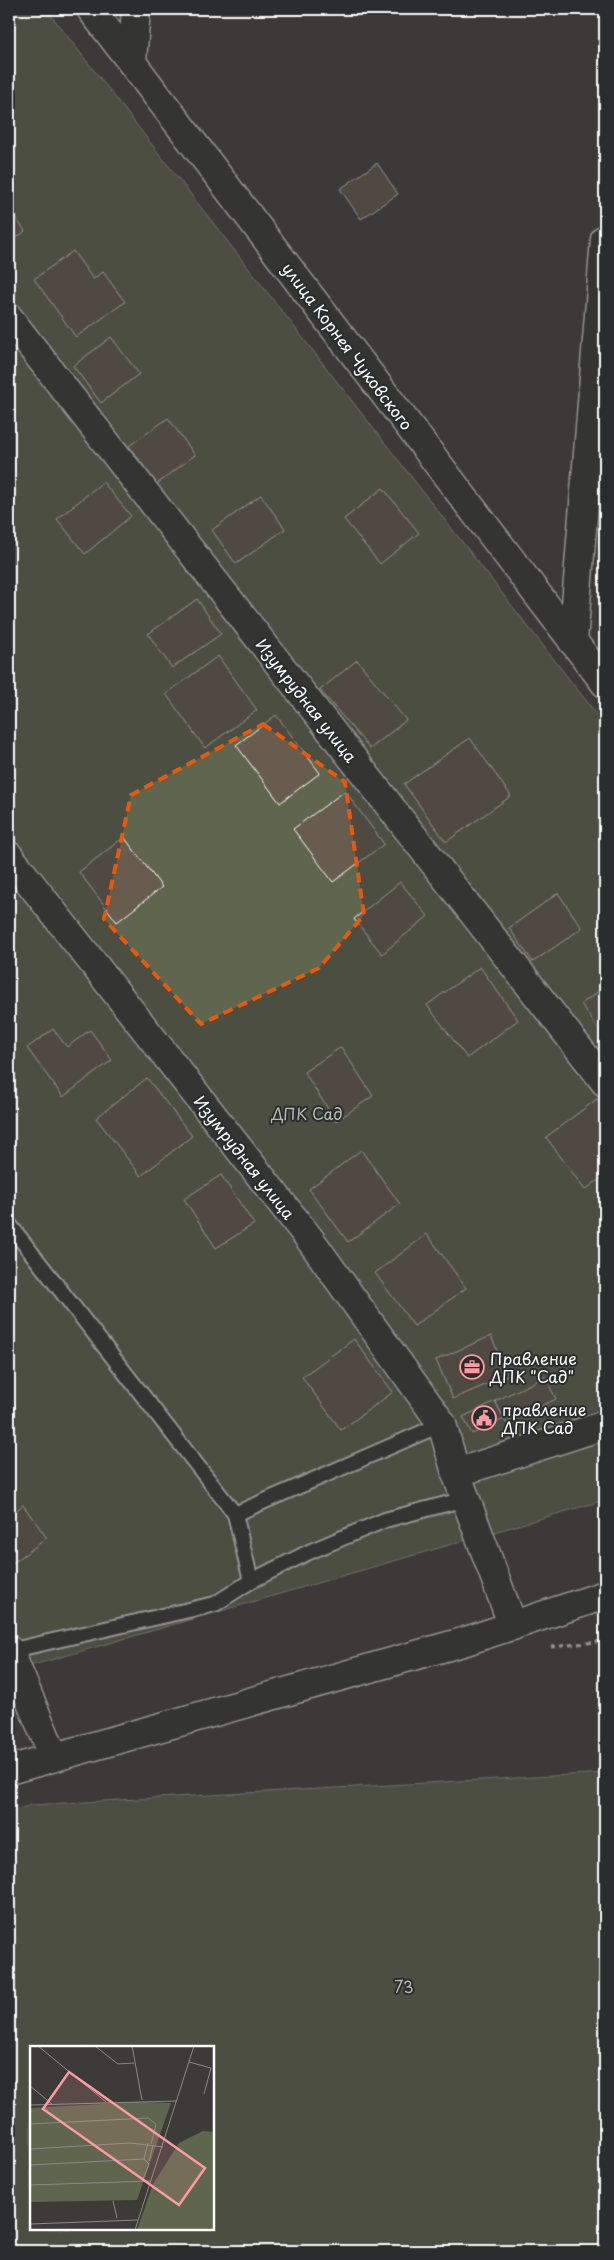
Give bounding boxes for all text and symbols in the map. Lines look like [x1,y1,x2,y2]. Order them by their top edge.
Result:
street label: улица Корнея Чуковского [277,257,419,435]
street label: Изумрудная улица [251,633,363,767]
street label: Изумрудная улица [189,1090,301,1224]
park label: ДПК Сад [270,1101,343,1125]
place label: Правление ДПК "Сад" [489,1346,577,1388]
office icon: Правление ДПК "Сад" [459,1354,485,1380]
place label: правление ДПК Сад [501,1397,586,1439]
public building icon: правление ДПК Сад [471,1405,497,1431]
park label: 73 [394,1974,414,1998]
inset map [30,2046,214,2230]

